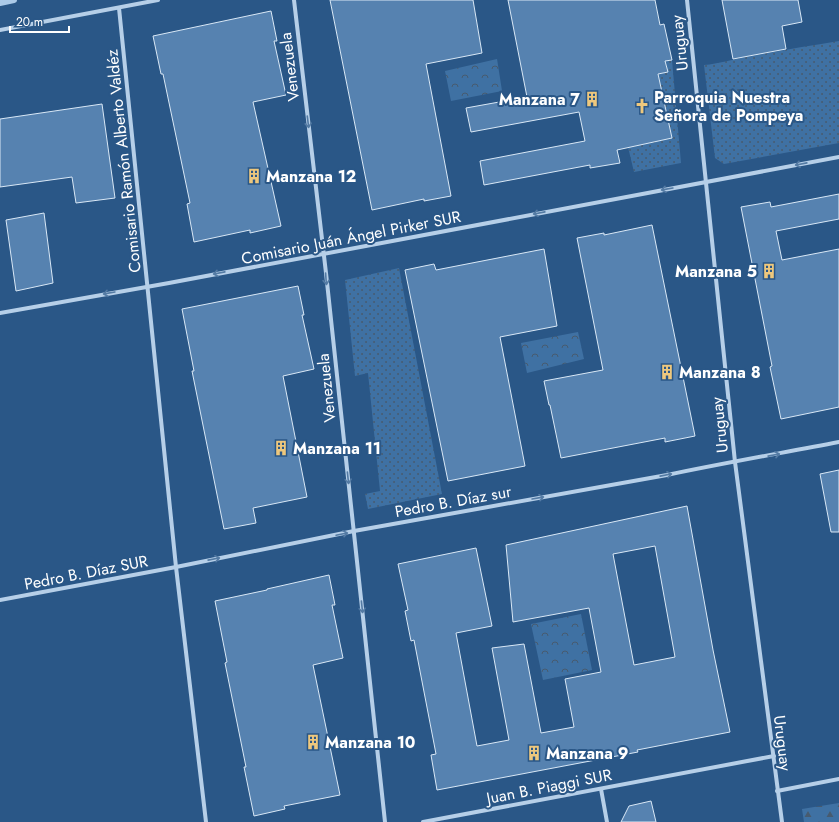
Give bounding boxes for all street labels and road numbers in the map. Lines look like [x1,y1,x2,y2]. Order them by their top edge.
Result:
street label: Uruguay [665,13,694,72]
street label: Venezuela [274,31,305,103]
street label: Comisario Ramón Alberto Valdéz [100,48,147,274]
street label: Comisario Juán Ángel Pirker SUR [239,205,463,270]
street label: Venezuela [311,352,342,424]
street label: Uruguay [705,395,734,454]
street label: Pedro B. Díaz sur [393,480,514,523]
street label: Pedro B. Díaz SUR [22,549,150,596]
street label: Uruguay [768,714,797,773]
street label: Juan B. Piaggi SUR [483,763,614,810]

